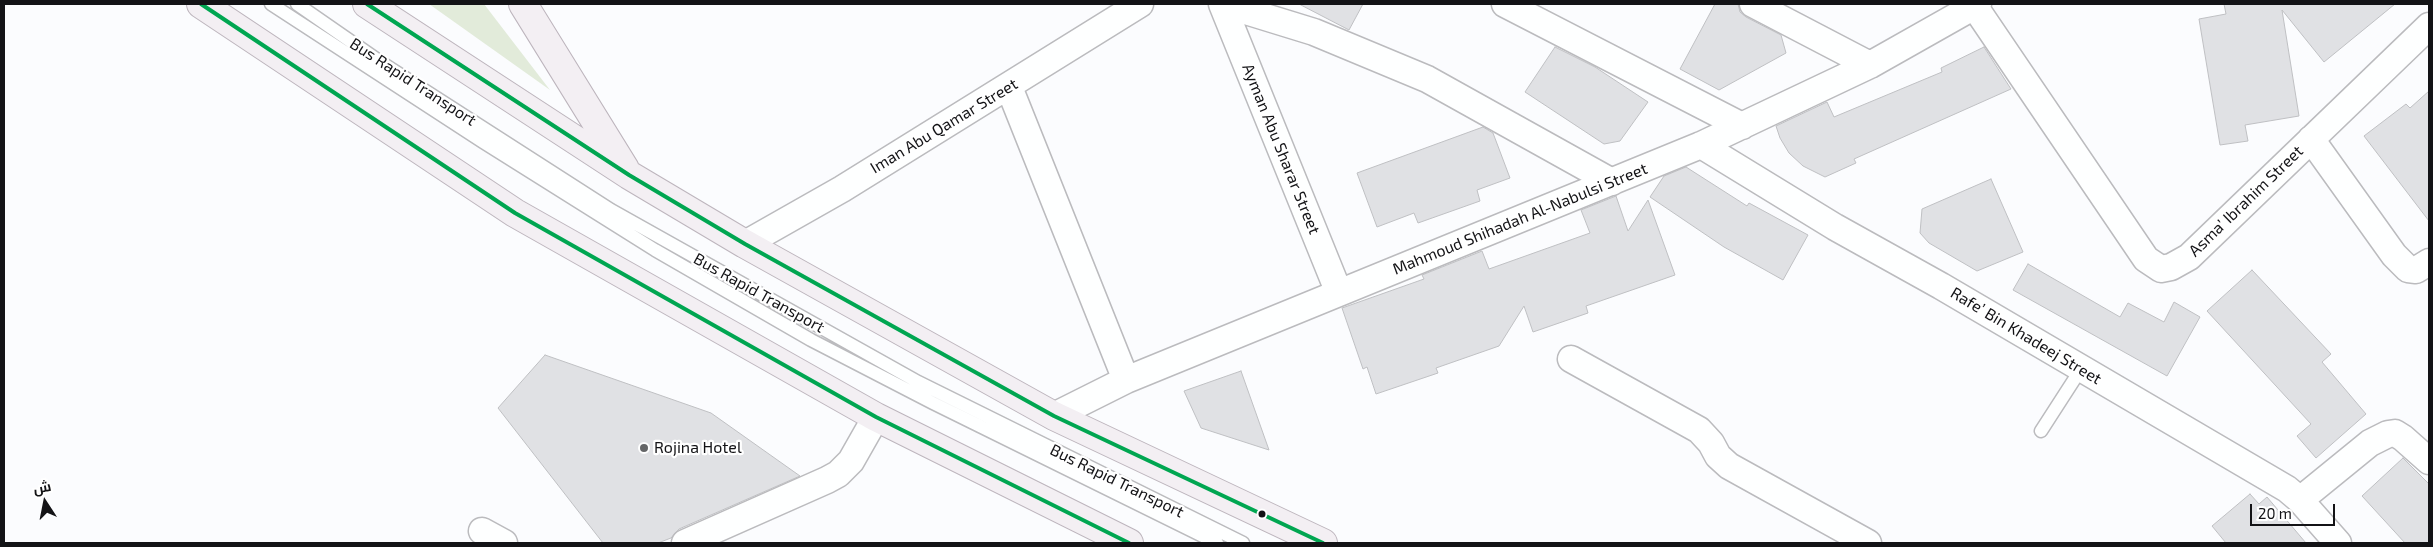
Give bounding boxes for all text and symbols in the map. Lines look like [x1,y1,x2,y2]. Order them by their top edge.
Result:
street label: Bus Rapid Transport [346,34,480,130]
street label: Ayman Abu Sharar Street [1238,61,1324,237]
street label: Iman Abu Qamar Street [867,74,1021,178]
street label: Asma’ Ibrahim Street [2185,142,2307,260]
street label: Mahmoud Shihadah Al-Nabulsi Street [1390,159,1650,279]
street label: Bus Rapid Transport [690,249,828,337]
street label: Rafe’ Bin Khadeej Street [1947,283,2105,389]
place label: Rojina Hotel [654,438,742,458]
street label: Bus Rapid Transport [1047,440,1187,522]
marker: Rojina Hotel [638,442,650,454]
north arrow [20,477,70,527]
text: ش [32,477,52,497]
scale bar [2253,494,2338,526]
text: 20 m [2258,504,2292,522]
unlabelled marker [1257,509,1267,519]

